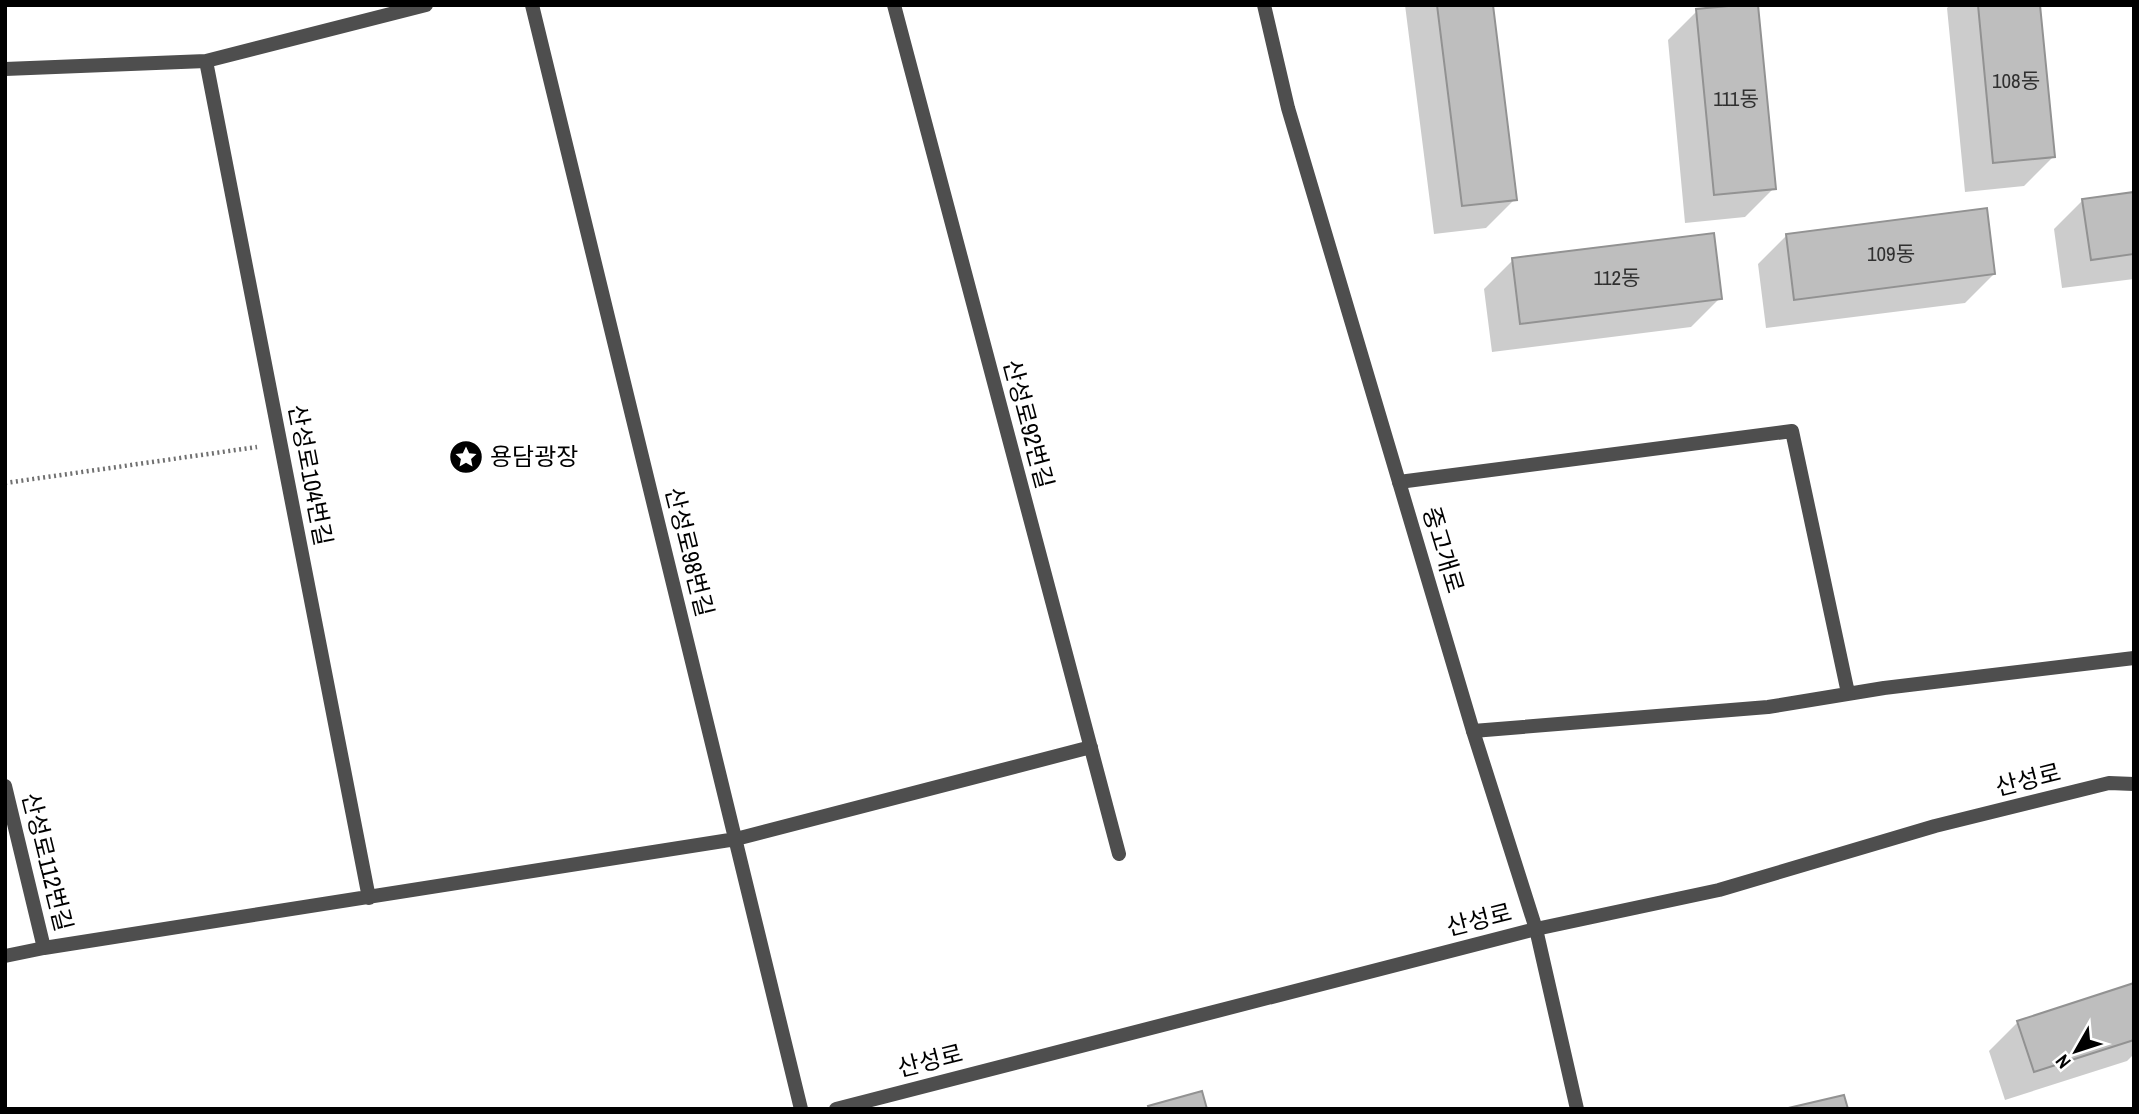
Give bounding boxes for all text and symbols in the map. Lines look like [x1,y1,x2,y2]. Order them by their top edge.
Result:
house number: 108동 [1992,66,2040,95]
house number: 111동 [1713,84,1759,113]
house number: 109동 [1867,239,1915,268]
house number: 112동 [1594,263,1640,292]
street label: 산성로92번길 [996,356,1062,492]
street label: 산성로104번길 [282,401,340,548]
place icon: 용담광장 [447,438,485,476]
place label: 용담광장 [490,440,578,472]
street label: 산성로98번길 [658,484,721,620]
street label: 중고개로 [1416,503,1472,597]
street label: 산성로 [1992,755,2064,803]
street label: 산성로112번길 [15,789,81,934]
street label: 산성로 [1443,895,1515,943]
north arrow [2041,1016,2111,1086]
street label: 산성로 [894,1036,966,1084]
text: N [2049,1049,2076,1074]

